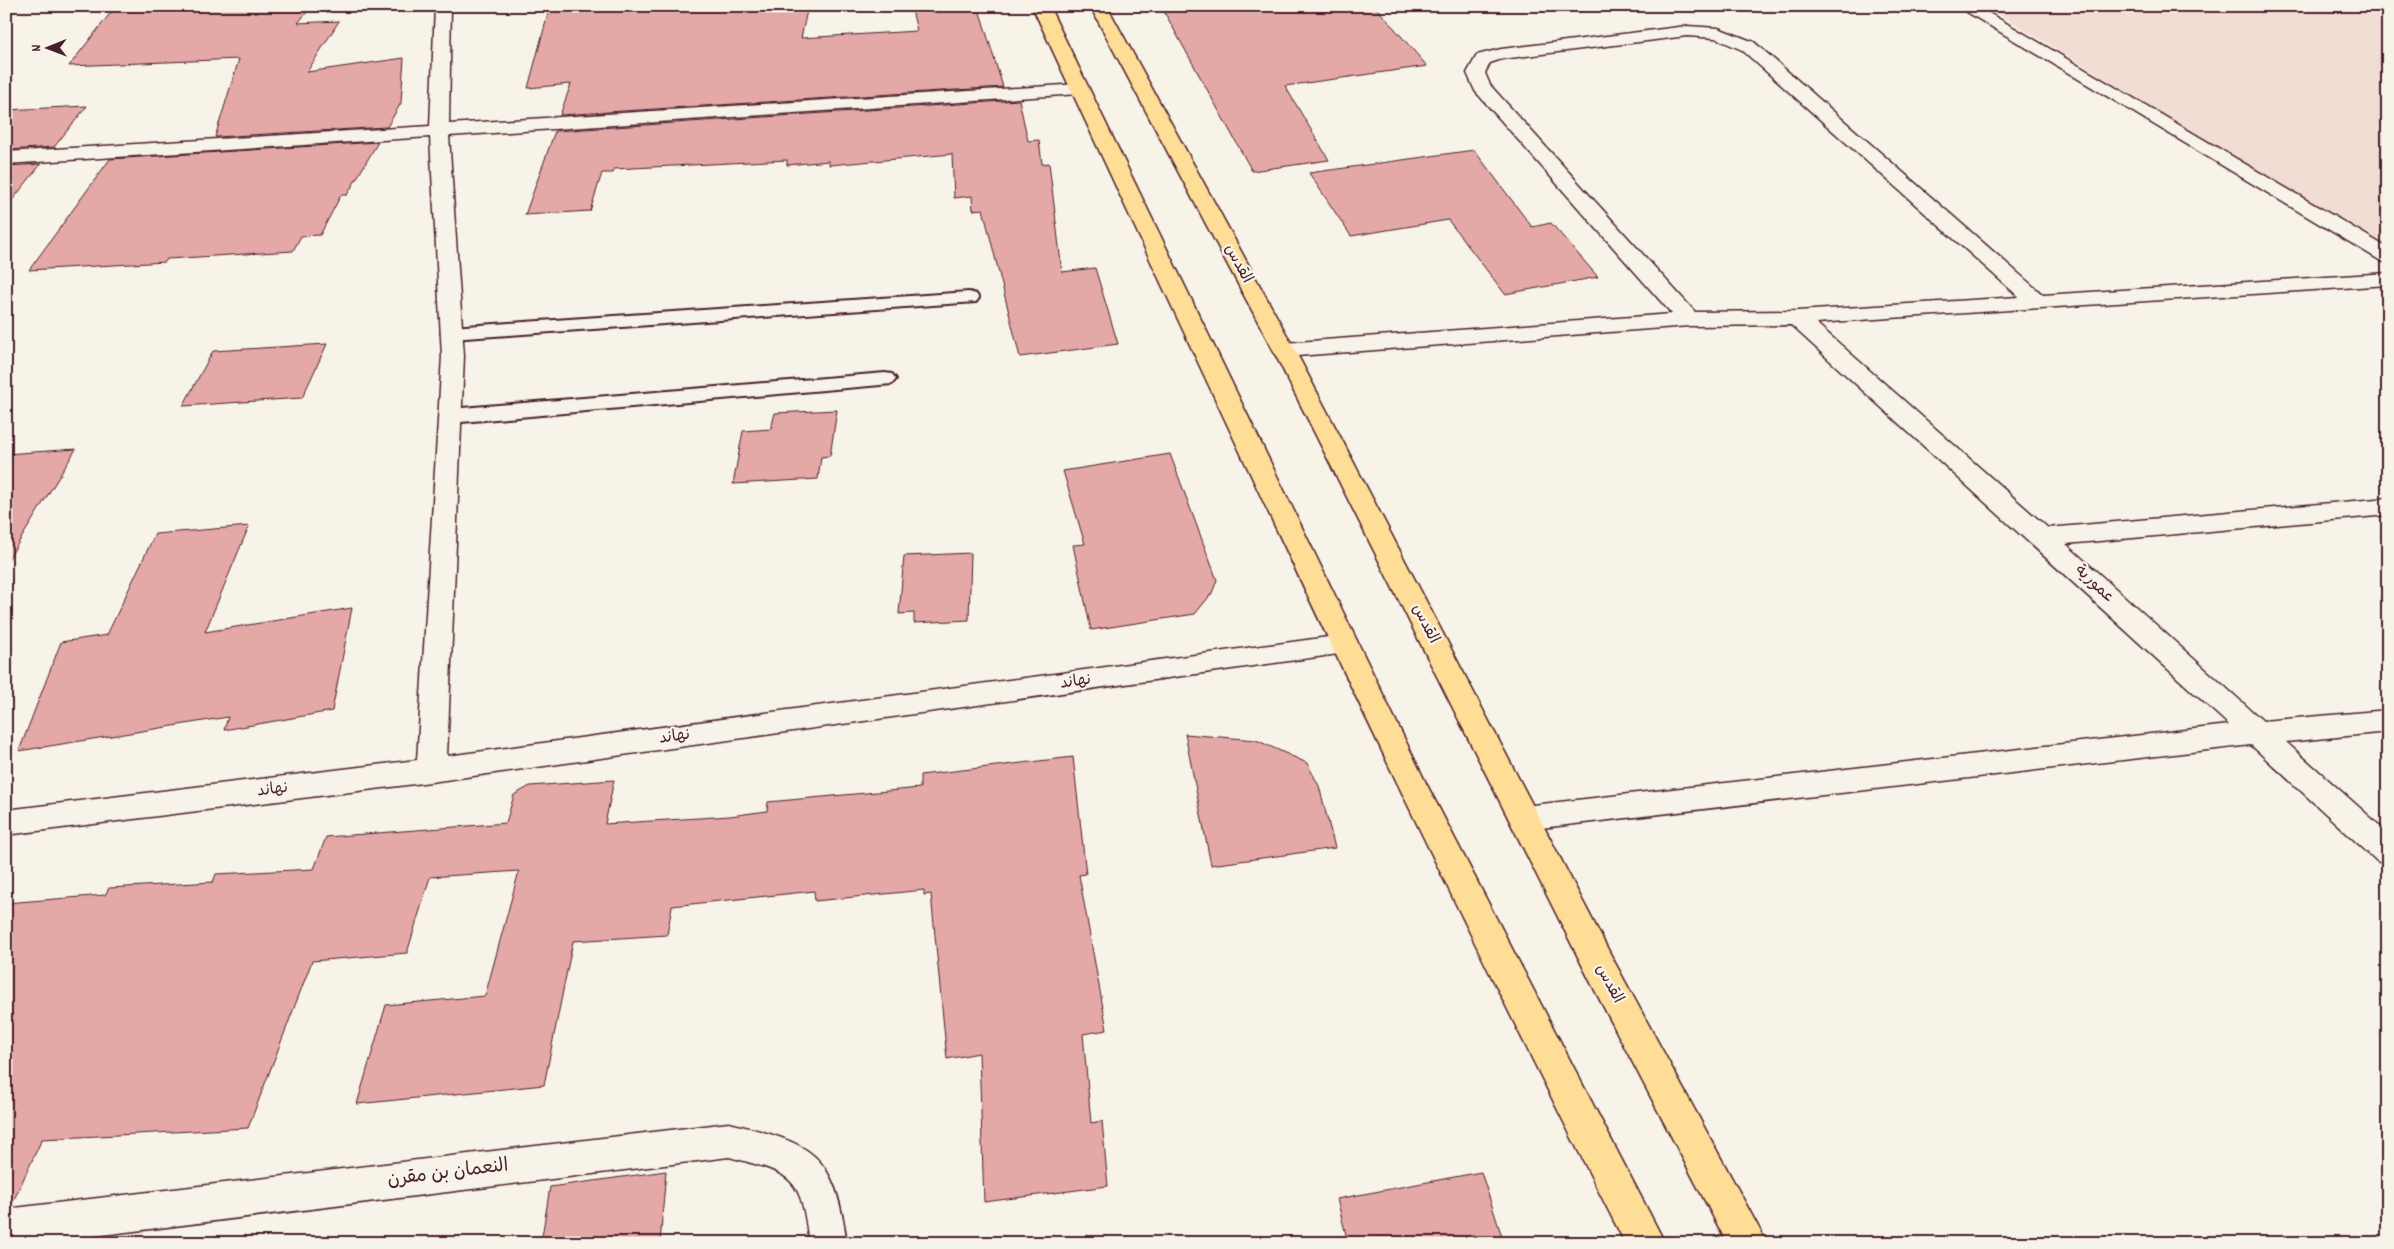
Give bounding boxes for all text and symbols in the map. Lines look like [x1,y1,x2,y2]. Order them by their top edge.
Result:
north arrow [22,22,72,72]
text: N [27,44,47,52]
street label: القدس [1218,240,1258,288]
street label: عمورية [2069,560,2119,608]
street label: القدس [1405,600,1445,648]
street label: نهاند [1059,668,1093,696]
street label: نهاند [658,723,692,751]
street label: نهاند [256,777,290,803]
street label: القدس [1589,960,1629,1008]
street label: النعمان بن مقرن [386,1153,510,1195]

